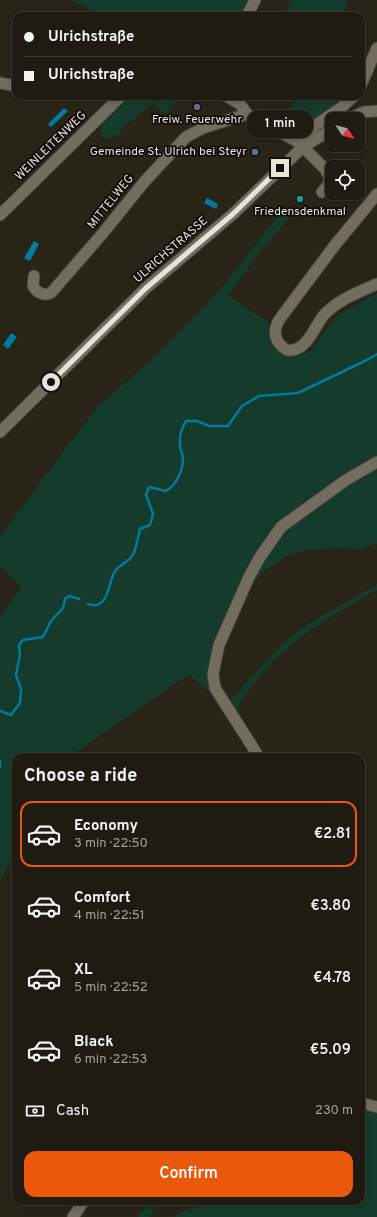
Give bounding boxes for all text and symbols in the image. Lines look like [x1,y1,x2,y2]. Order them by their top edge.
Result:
text: Ulrichstraße [48,28,134,47]
text: Ulrichstraße [48,66,134,85]
marker: Freiw. Feuerwehr [192,102,202,112]
street label: WEINLEITENWEG [12,108,90,184]
callout: 1 min [247,110,313,138]
place label: Freiw. Feuerwehr [152,112,242,128]
north arrow [325,112,365,152]
map controls [325,112,365,200]
text: 1 min [265,116,295,132]
place label: Gemeinde St. Ulrich bei Steyr [90,144,247,160]
marker: Gemeinde St. Ulrich bei Steyr [250,147,260,157]
route end [271,159,289,177]
button: locate [325,160,365,200]
street label: MITTELWEG [84,171,138,233]
marker: Friedensdenkmal [295,194,305,204]
place label: Friedensdenkmal [254,204,346,220]
street label: ULRICHSTRASSE [130,213,212,287]
route start [42,373,60,391]
text: Choose a ride [24,765,137,788]
icon: car [26,816,62,852]
text: Economy [74,817,138,836]
text: €2.81 [314,825,351,844]
text: 3 min · 22:50 [74,836,148,852]
icon: car [26,888,62,924]
text: Comfort [74,889,131,908]
text: €3.80 [310,897,351,916]
text: 4 min · 22:51 [74,908,145,924]
icon: car [26,960,62,996]
text: XL [74,961,92,980]
text: €4.78 [313,969,351,988]
text: 5 min · 22:52 [74,980,148,996]
icon: car [26,1032,62,1068]
text: Black [74,1033,114,1052]
text: €5.09 [310,1041,351,1060]
text: 6 min · 22:53 [74,1052,147,1068]
icon: cash [24,1100,46,1122]
text: Cash [56,1102,89,1121]
text: 230 m [315,1103,353,1119]
button: Confirm [24,1151,353,1197]

